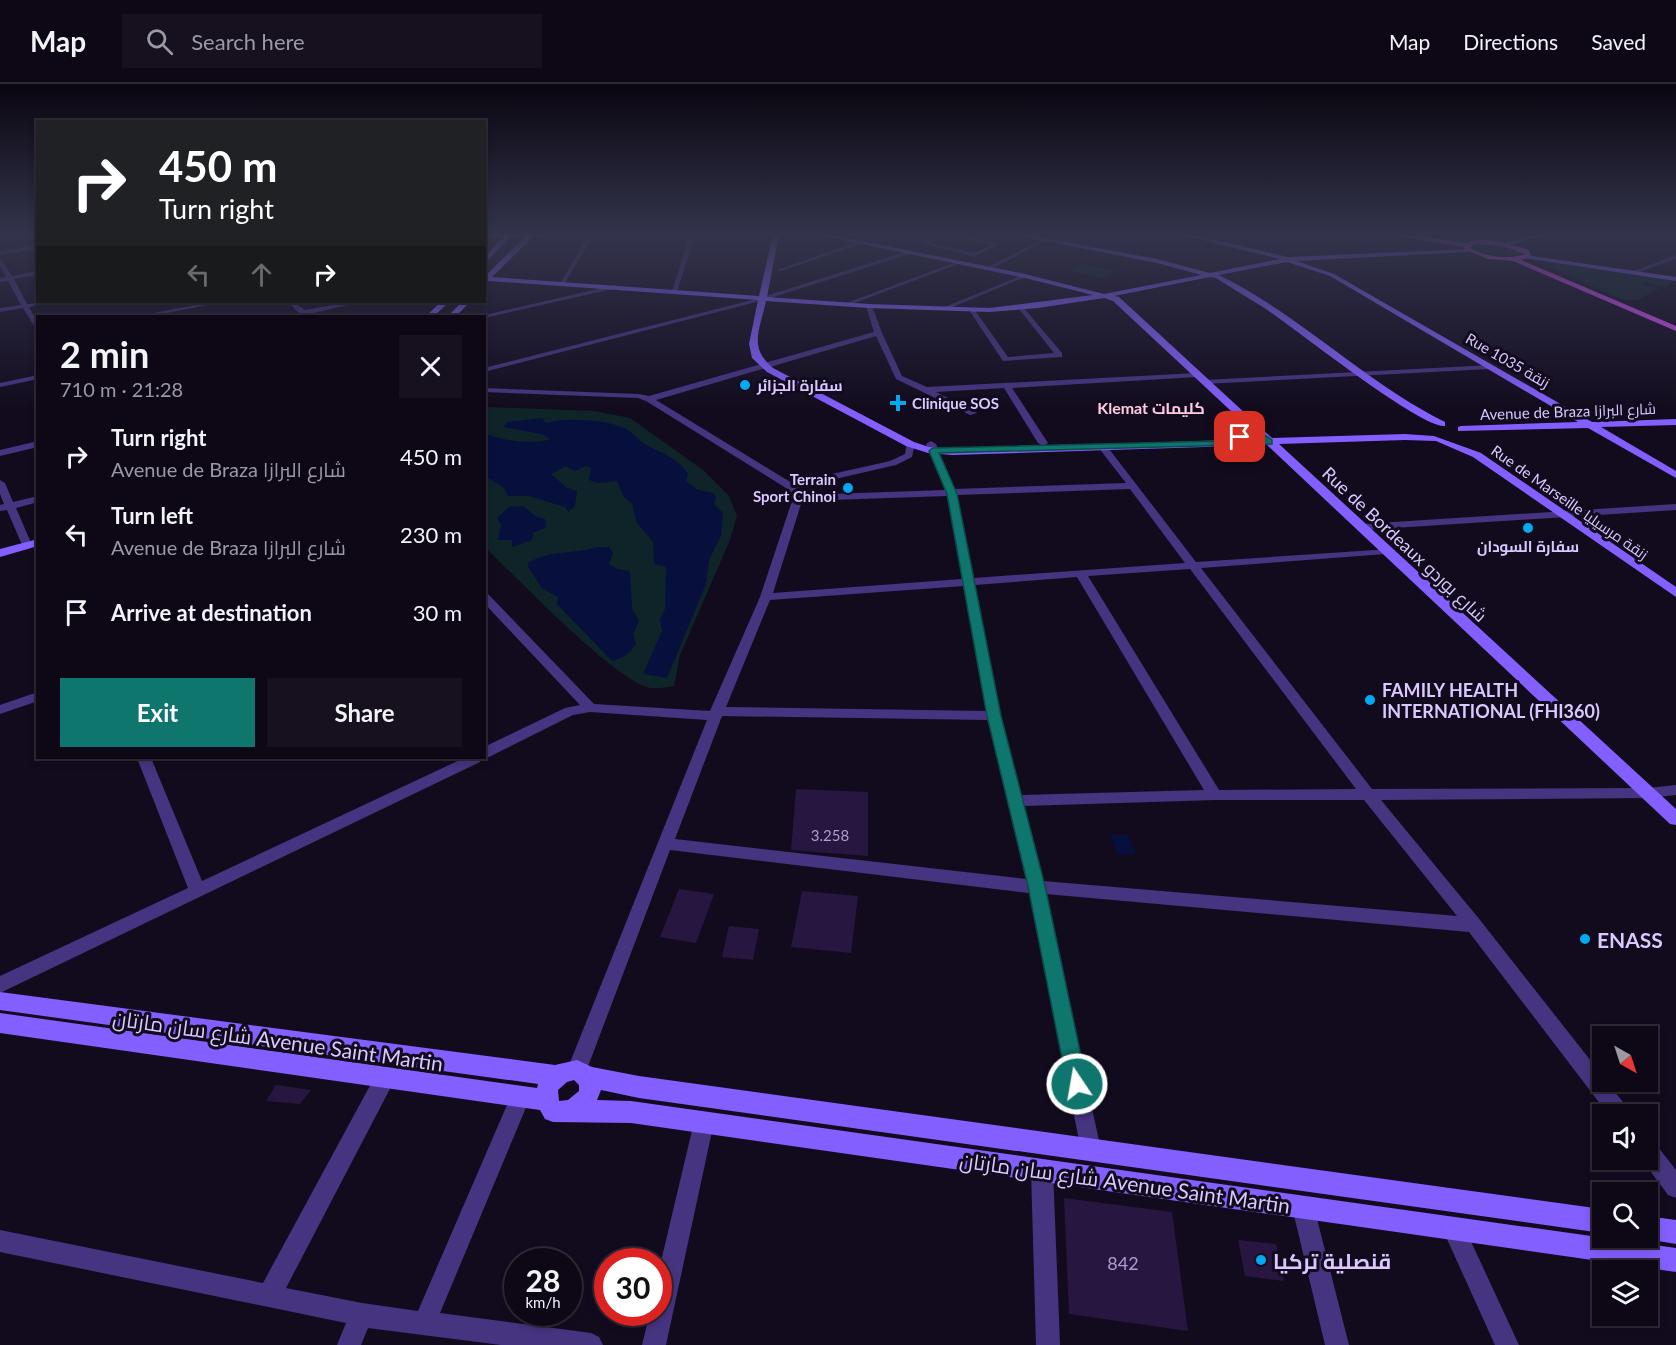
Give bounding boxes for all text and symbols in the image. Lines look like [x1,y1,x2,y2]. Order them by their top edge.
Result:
search box [122,14,542,68]
text: Map [30,24,86,58]
icon: search [143,25,176,58]
text: Search here [191,28,305,55]
text: Map [1389,29,1430,54]
text: Directions [1463,29,1558,54]
text: Saved [1591,29,1646,54]
text: 450 m [159,141,277,191]
icon: right [60,144,138,222]
text: Turn right [159,192,274,225]
icon: left [182,258,215,291]
icon: ahead [245,258,278,291]
icon: right [308,258,341,291]
street label: Rue 1035 زنقة [1462,329,1553,392]
text: 2 min [60,332,149,376]
button: close [399,335,462,398]
place label: سفارة الجزائر [756,376,843,395]
text: 710 m · 21:28 [60,377,183,401]
marker: سفارة الجزائر [738,378,752,392]
marker: Clinique SOS [889,394,907,412]
place label: Clinique SOS [912,394,999,412]
district label: Klemat كليمات [1097,398,1205,417]
street label: Avenue de Braza شارع البرازا [1480,399,1656,426]
pin [1214,411,1265,462]
icon: arrive [1223,420,1256,453]
text: Turn right [111,424,206,451]
icon: right [60,440,93,473]
street label: Rue de Marseille زنقة مرسيليا [1488,441,1652,564]
text: 450 m [400,443,462,470]
text: Avenue de Braza شارع البرازا [111,457,346,481]
street label: Rue de Bordeaux شارع بوردو [1317,462,1492,628]
place label: Terrain Sport Chinoi [753,470,836,505]
marker: Terrain Sport Chinoi [841,481,855,495]
text: Turn left [111,502,193,529]
icon: left [60,518,93,551]
text: 230 m [400,521,462,548]
marker: سفارة السودان [1521,521,1535,535]
text: Avenue de Braza شارع البرازا [111,535,346,559]
place label: سفارة السودان [1477,537,1579,556]
icon: arrive [60,596,93,629]
text: Arrive at destination [111,599,312,626]
text: 30 m [413,599,462,626]
button: Exit [60,678,255,747]
button: Share [267,678,462,747]
place label: FAMILY HEALTH INTERNATIONAL (FHI360) [1382,679,1600,722]
marker: FAMILY HEALTH INTERNATIONAL (FHI360) [1363,693,1377,707]
house number: 3.258 [811,826,849,844]
place label: ENASS [1597,927,1663,952]
marker: ENASS [1578,932,1592,946]
street label: شارع سان مارتان Avenue Saint Martin [111,1004,445,1079]
north arrow [1592,1026,1658,1092]
map controls [1592,1026,1658,1326]
position arrow [1045,1052,1109,1116]
button: sound [1592,1104,1658,1170]
street label: شارع سان مارتان Avenue Saint Martin [958,1146,1292,1221]
button: search [1592,1182,1658,1248]
speed limit sign: 30 [594,1248,672,1326]
place label: قنصلية تركيا [1273,1248,1391,1274]
house number: 842 [1107,1252,1139,1274]
marker: قنصلية تركيا [1254,1253,1268,1267]
button: layers [1592,1260,1658,1326]
text: 28 [526,1262,560,1298]
text: km/h [525,1293,561,1311]

